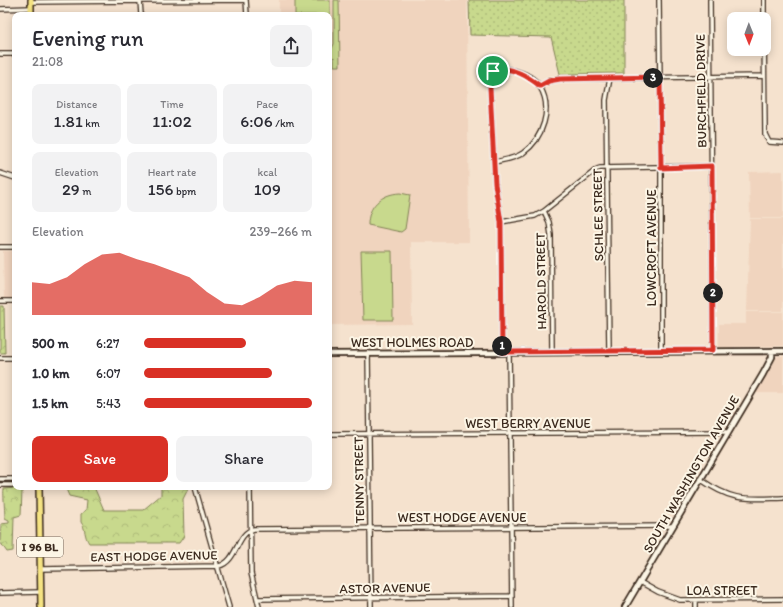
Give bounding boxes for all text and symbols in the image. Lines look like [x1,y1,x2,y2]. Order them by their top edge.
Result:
north arrow [727,12,771,56]
map controls [727,12,771,56]
text: Evening run [32,25,144,52]
button: share [270,25,312,67]
street label: BURCHFIELD DRIVE [693,34,709,148]
text: 21:08 [32,54,63,69]
pin [476,54,510,88]
icon: arrive [482,60,504,82]
pin: 3 [643,68,663,88]
text: 3 [650,71,656,84]
text: Distance [56,98,97,111]
text: Time [160,98,184,111]
text: Pace [256,98,278,111]
text: 1.81 [54,111,83,131]
text: 11:02 [152,111,192,131]
text: 6:06 [240,111,273,131]
text: km [83,117,100,130]
text: /km [273,117,294,130]
text: Elevation [55,166,99,179]
text: Heart rate [148,166,196,179]
text: kcal [258,166,277,179]
street label: SCHLEE STREET [590,168,606,261]
text: 29 [62,179,80,199]
text: 156 [148,179,173,199]
text: 109 [254,179,281,199]
text: m [80,185,91,198]
text: bpm [173,185,196,198]
street label: LOWCROFT AVENUE [644,189,659,307]
text: Elevation [32,224,84,239]
text: 239–266 m [250,224,312,239]
street label: HAROLD STREET [533,232,549,330]
pin: 2 [703,283,723,303]
text: 2 [710,286,716,299]
street label: WEST HOLMES ROAD [351,335,474,350]
text: 500 m [32,336,69,351]
text: 6:27 [96,336,119,351]
pin: 1 [492,336,512,356]
text: 1 [499,339,505,352]
text: 1.0 km [32,366,69,381]
text: 6:07 [96,366,121,381]
street label: SOUTH WASHINGTON AVENUE [640,393,742,555]
text: 1.5 km [32,396,68,411]
text: 5:43 [96,396,121,411]
street label: WEST BERRY AVENUE [465,416,591,431]
button: Save [32,436,168,482]
button: Share [176,436,312,482]
street label: TENNY STREET [351,436,367,523]
street label: WEST HODGE AVENUE [398,510,526,525]
road number: I 96 BL [17,537,63,557]
street label: EAST HODGE AVENUE [90,547,218,565]
street label: ASTOR AVENUE [339,580,431,596]
street label: LOA STREET [686,583,758,598]

